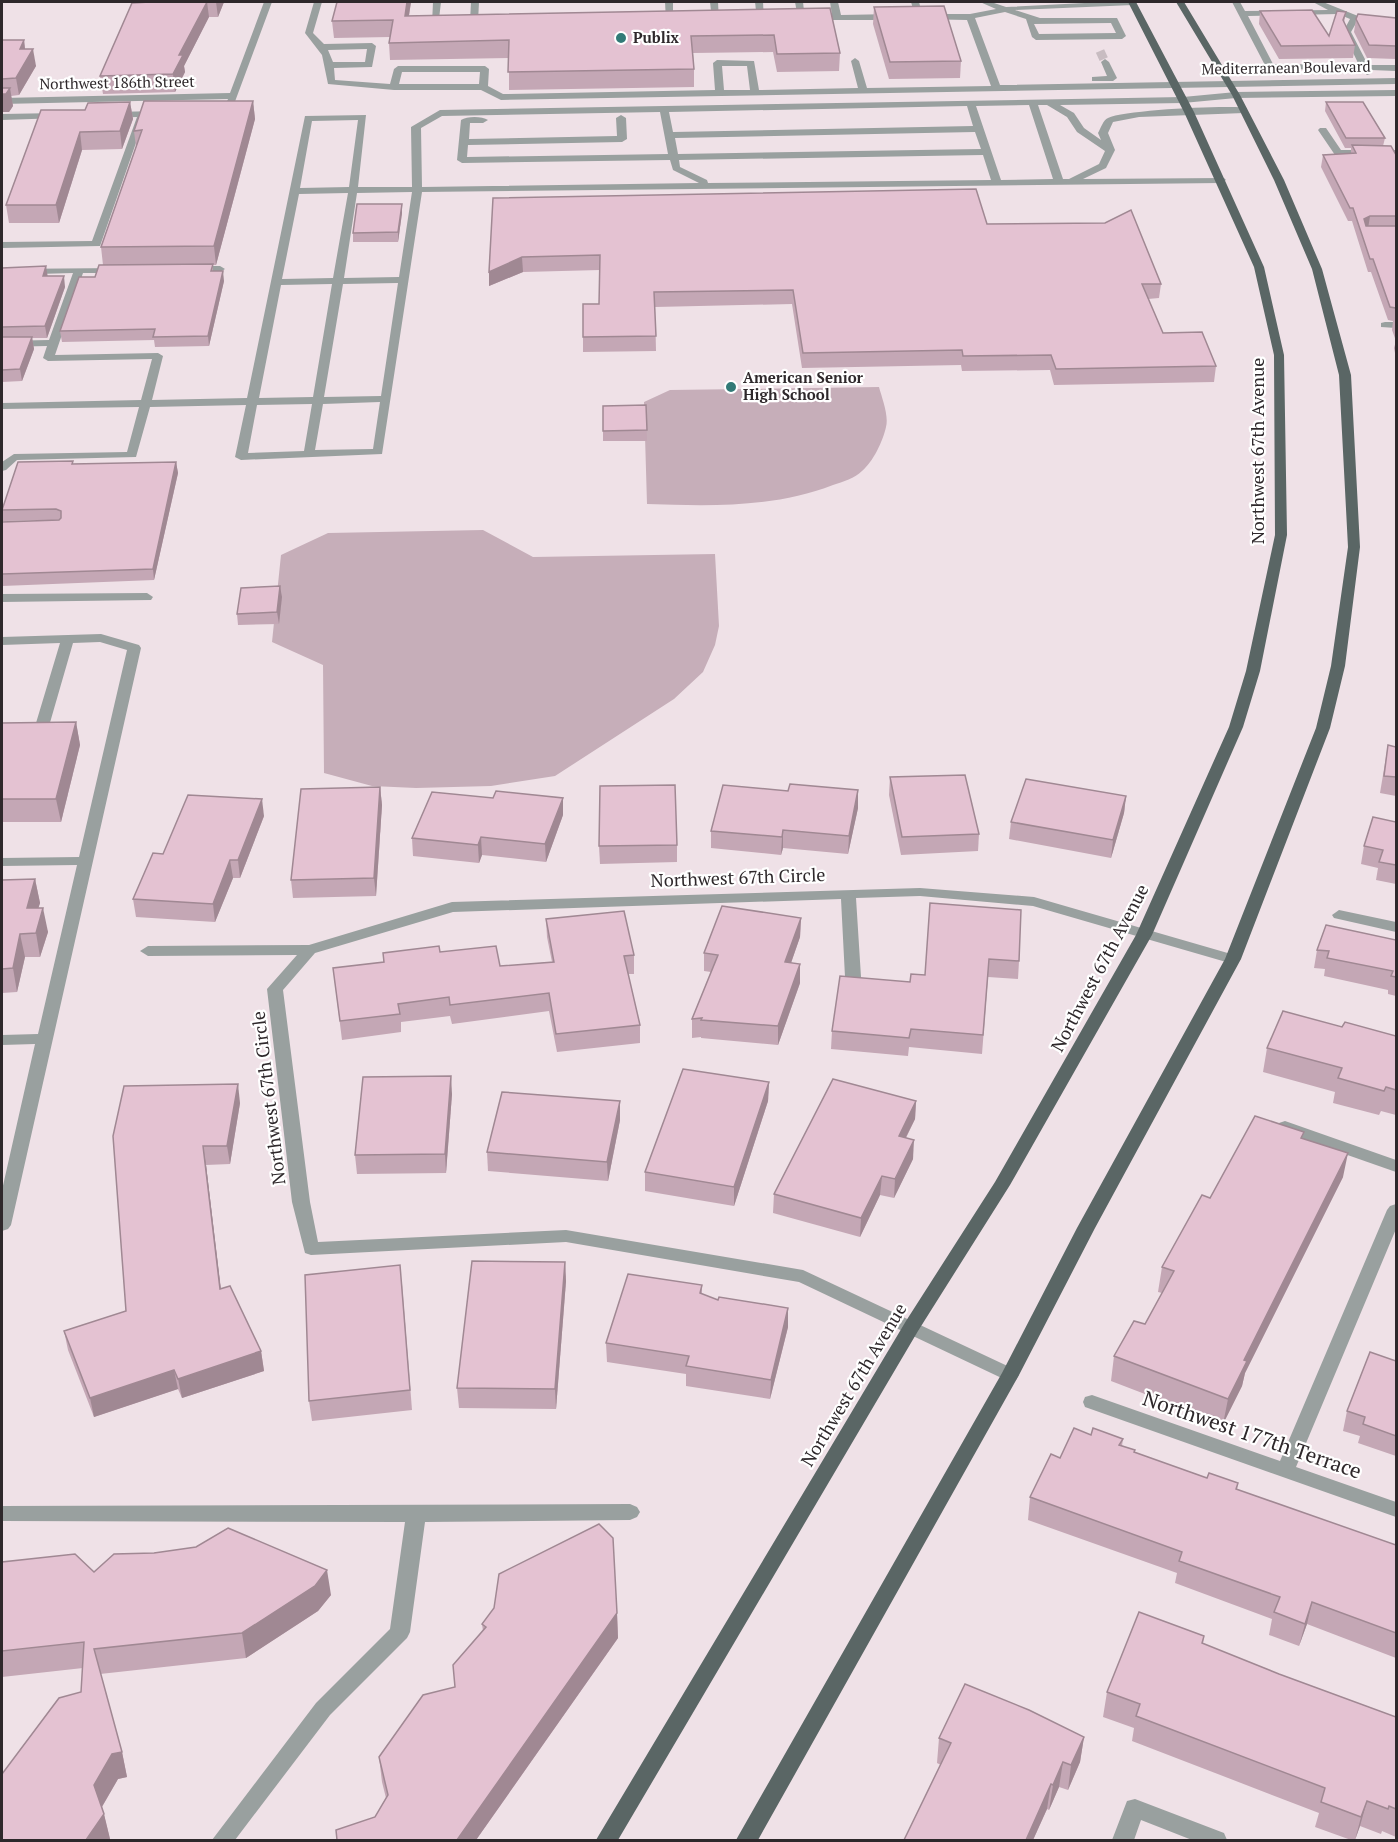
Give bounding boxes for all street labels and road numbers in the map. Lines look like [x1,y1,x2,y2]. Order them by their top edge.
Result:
street label: Mediterranean Boulevard [1201,56,1371,78]
street label: Northwest 186th Street [39,71,195,93]
street label: Northwest 67th Avenue [1245,358,1269,544]
street label: Northwest 67th Circle [650,862,826,892]
street label: Northwest 67th Avenue [1045,879,1154,1056]
street label: Northwest 67th Circle [245,1010,291,1186]
street label: Northwest 67th Avenue [795,1298,912,1471]
street label: Northwest 177th Terrace [1139,1383,1365,1485]

